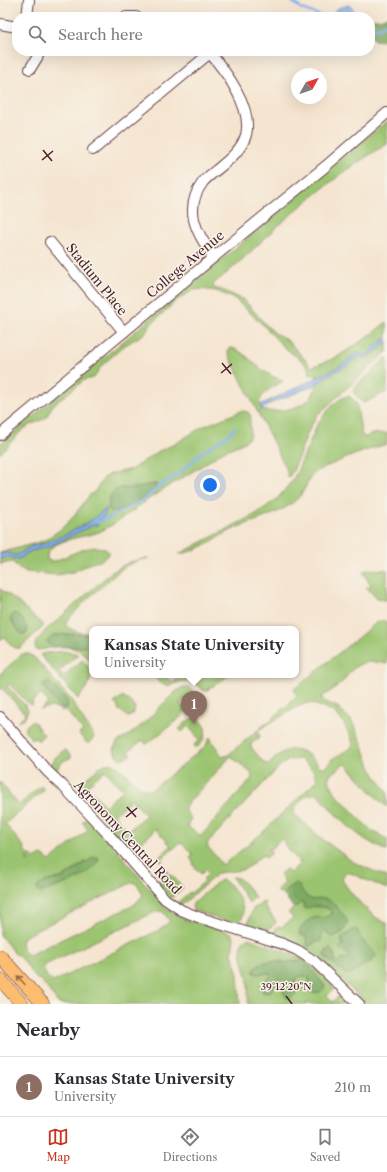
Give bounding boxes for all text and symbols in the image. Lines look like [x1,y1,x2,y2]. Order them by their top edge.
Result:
search box [12,12,375,56]
icon: search [26,23,48,45]
text: Search here [58,25,143,44]
north arrow [291,68,327,104]
street label: College Avenue [143,227,227,301]
street label: Stadium Place [63,240,131,318]
your location [200,475,220,495]
popup [89,626,299,678]
text: Kansas State University [104,635,284,654]
text: University [104,654,166,670]
pin: 1 [181,691,207,724]
street label: Agronomy Central Road [70,776,185,897]
one-way arrow [17,975,26,985]
text: 39°12'20"N [261,980,311,993]
text: Nearby [16,1020,80,1040]
text: Kansas State University [54,1069,234,1088]
text: 1 [26,1079,32,1095]
text: 210 m [334,1079,371,1095]
text: University [54,1088,117,1104]
tab: Map [46,1126,70,1164]
tab: Directions [163,1126,217,1164]
tab: Saved [310,1126,341,1164]

